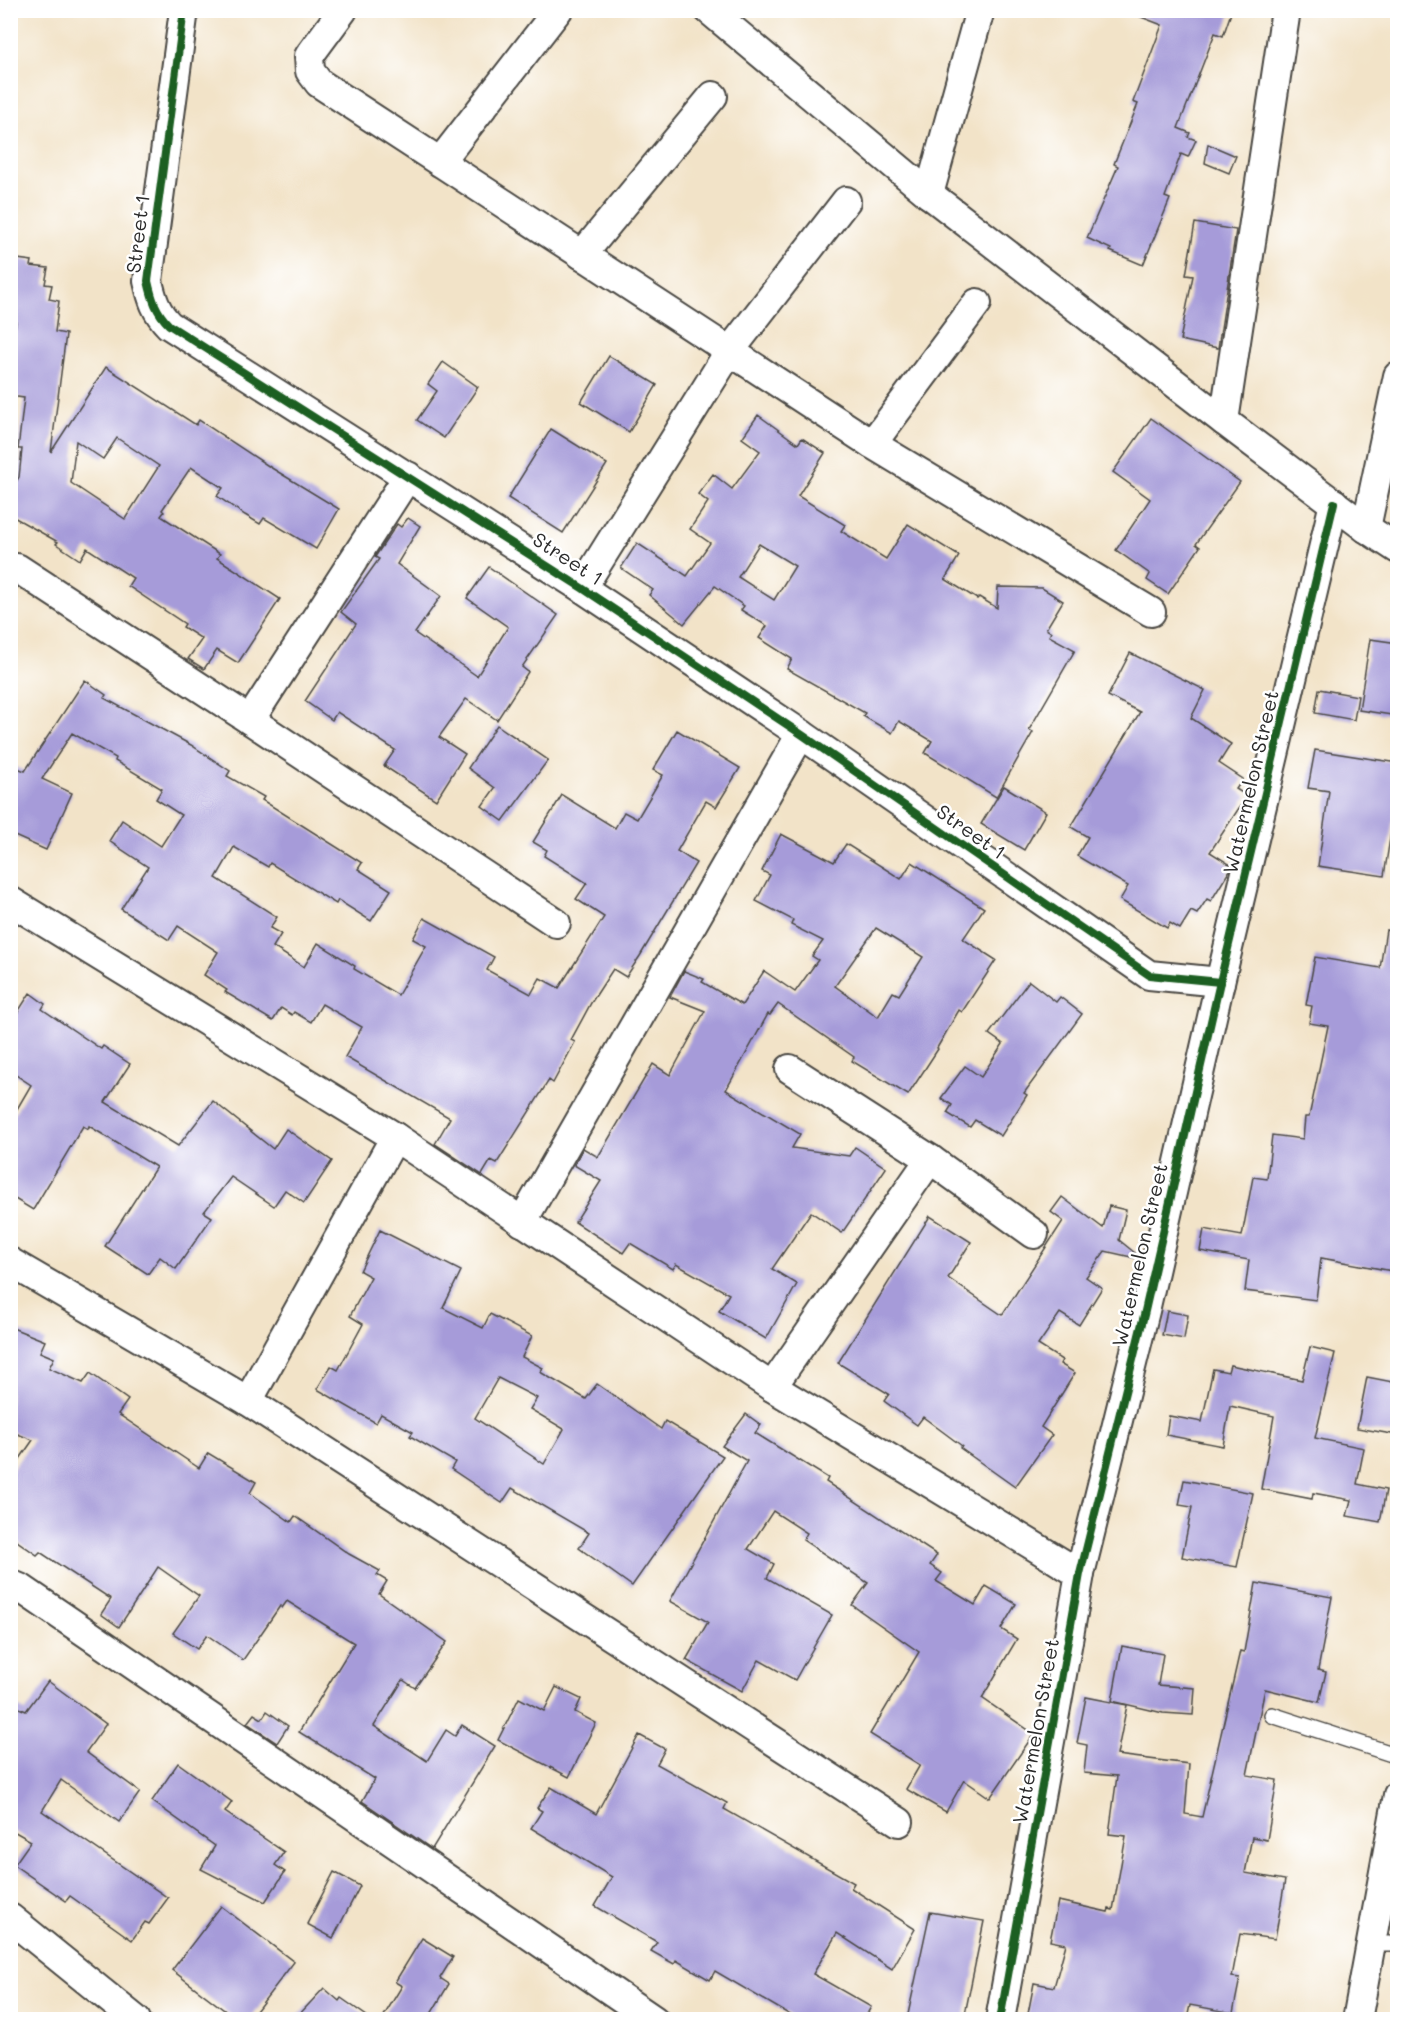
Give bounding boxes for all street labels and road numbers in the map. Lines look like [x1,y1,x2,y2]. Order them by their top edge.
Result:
street label: Street 1 [119,193,155,275]
street label: Street 1 [528,526,609,591]
street label: Watermelon Street [1216,687,1284,876]
street label: Street 1 [932,798,1011,864]
street label: Watermelon Street [1105,1160,1173,1349]
street label: Watermelon Street [1006,1636,1064,1825]

